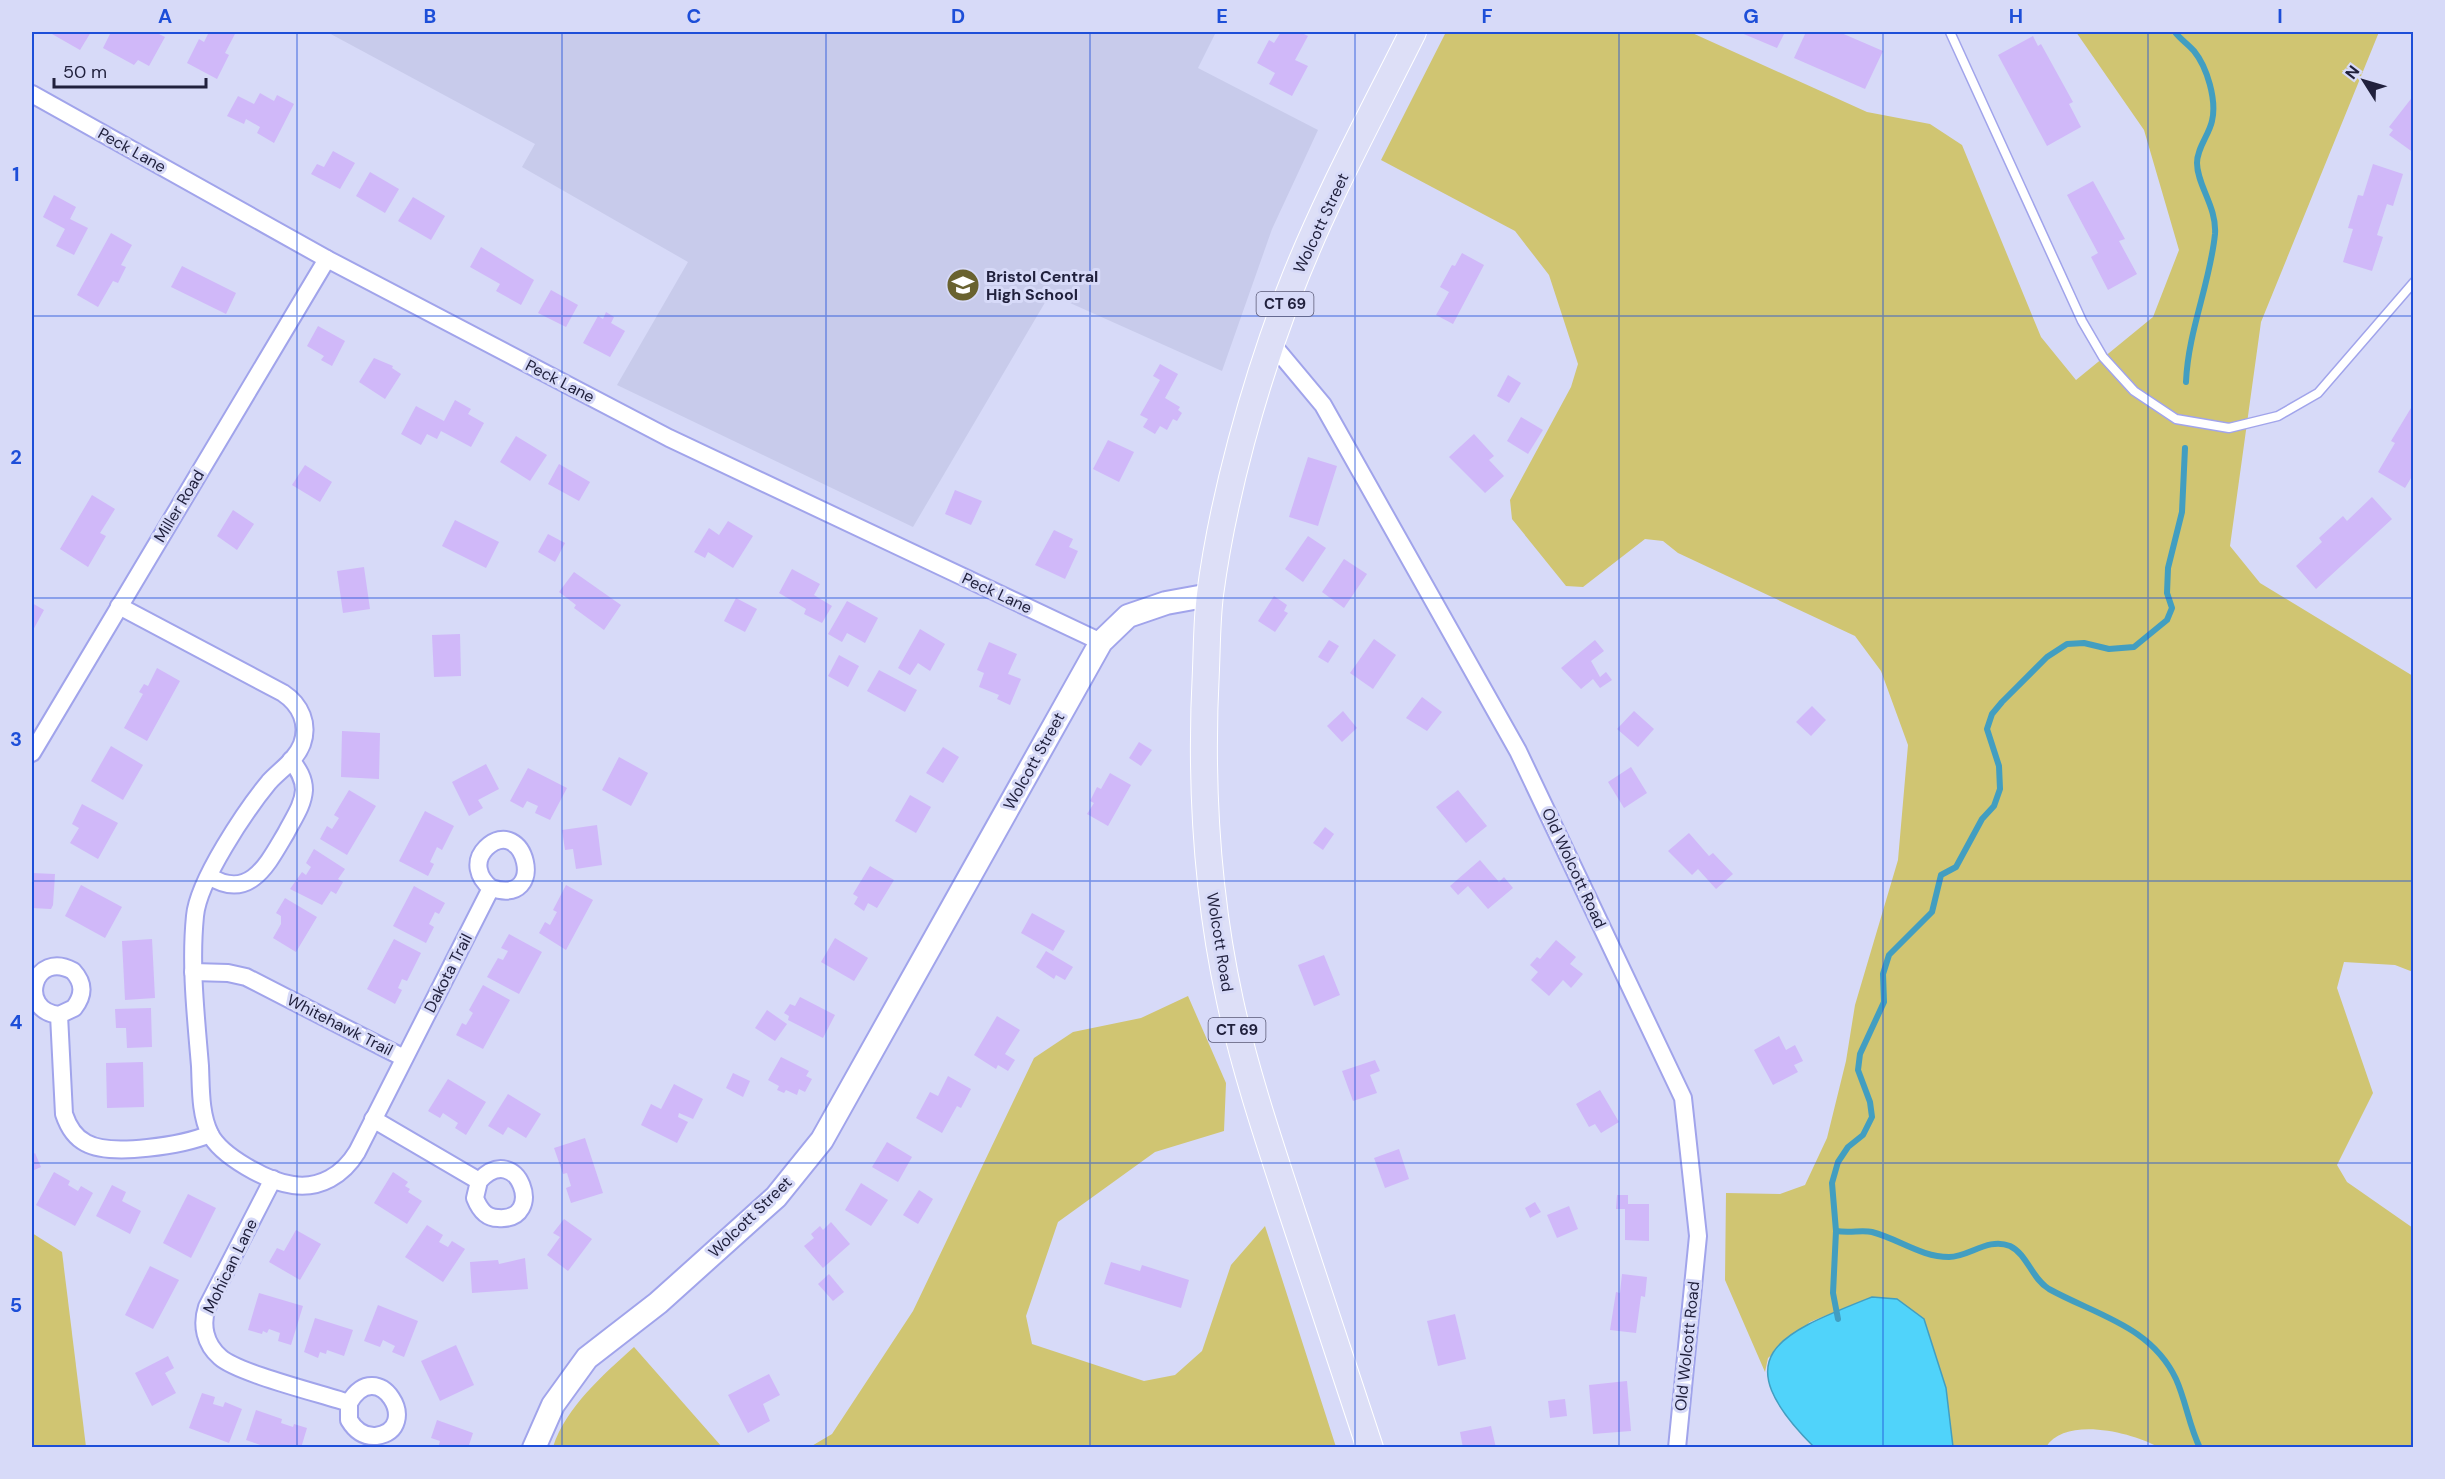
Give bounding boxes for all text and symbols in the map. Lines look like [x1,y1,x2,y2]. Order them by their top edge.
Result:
text: A [158,3,172,29]
text: B [424,3,436,29]
text: C [687,3,701,29]
text: D [951,3,965,29]
text: E [1216,3,1228,29]
text: F [1481,3,1493,29]
text: G [1743,3,1759,29]
text: H [2009,3,2023,29]
text: I [2277,3,2283,29]
scale bar [54,51,206,89]
north arrow [2334,51,2394,111]
text: 50 m [63,60,107,84]
text: N [2341,61,2364,83]
street label: Peck Lane [94,123,170,177]
text: 1 [12,161,20,187]
street label: Wolcott Street [1289,170,1353,276]
place label: Bristol Central High School [986,266,1098,305]
school or university icon: Bristol Central High School [945,267,981,303]
road number: CT 69 [1256,292,1314,316]
street label: Peck Lane [522,355,598,407]
text: 2 [10,444,22,470]
street label: Miller Road [149,466,209,546]
street label: Peck Lane [959,568,1035,618]
street label: Wolcott Street [999,709,1069,813]
text: 3 [10,726,22,752]
street label: Old Wolcott Road [1537,804,1611,932]
street label: Wolcott Road [1202,891,1238,993]
street label: Dakota Trail [419,930,477,1016]
street label: Whitehawk Trail [284,989,396,1061]
text: 4 [10,1009,23,1035]
road number: CT 69 [1208,1018,1266,1042]
street label: Wolcott Street [704,1172,796,1262]
street label: Mohican Lane [198,1215,262,1317]
street label: Old Wolcott Road [1670,1280,1704,1412]
text: 5 [10,1292,22,1318]

